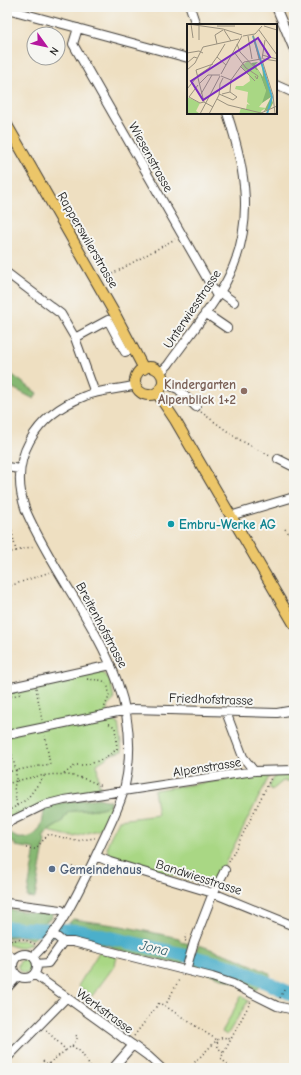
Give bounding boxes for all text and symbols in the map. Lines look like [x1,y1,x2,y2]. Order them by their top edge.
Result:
inset map [187,24,277,114]
north arrow [26,26,66,66]
text: N [47,45,61,58]
street label: Wiesenstrasse [126,119,177,195]
street label: Rapperswilerstrasse [54,189,122,291]
street label: Unterwiesstrasse [160,266,224,351]
place label: Kindergarten Alpenblick 1+2 [158,377,236,407]
marker: Kindergarten Alpenblick 1+2 [239,386,249,396]
place label: Embru-Werke AG [179,517,276,532]
marker: Embru-Werke AG [166,519,176,529]
street label: Breitenhofstrasse [73,580,131,671]
street label: Friedhofstrasse [169,690,254,708]
street label: Alpenstrasse [172,754,243,780]
street label: Bandwiesstrasse [154,856,244,898]
place label: Gemeindehaus [60,862,142,877]
marker: Gemeindehaus [47,864,57,874]
water label: Jona [137,936,170,960]
street label: Werkstrasse [74,985,137,1037]

